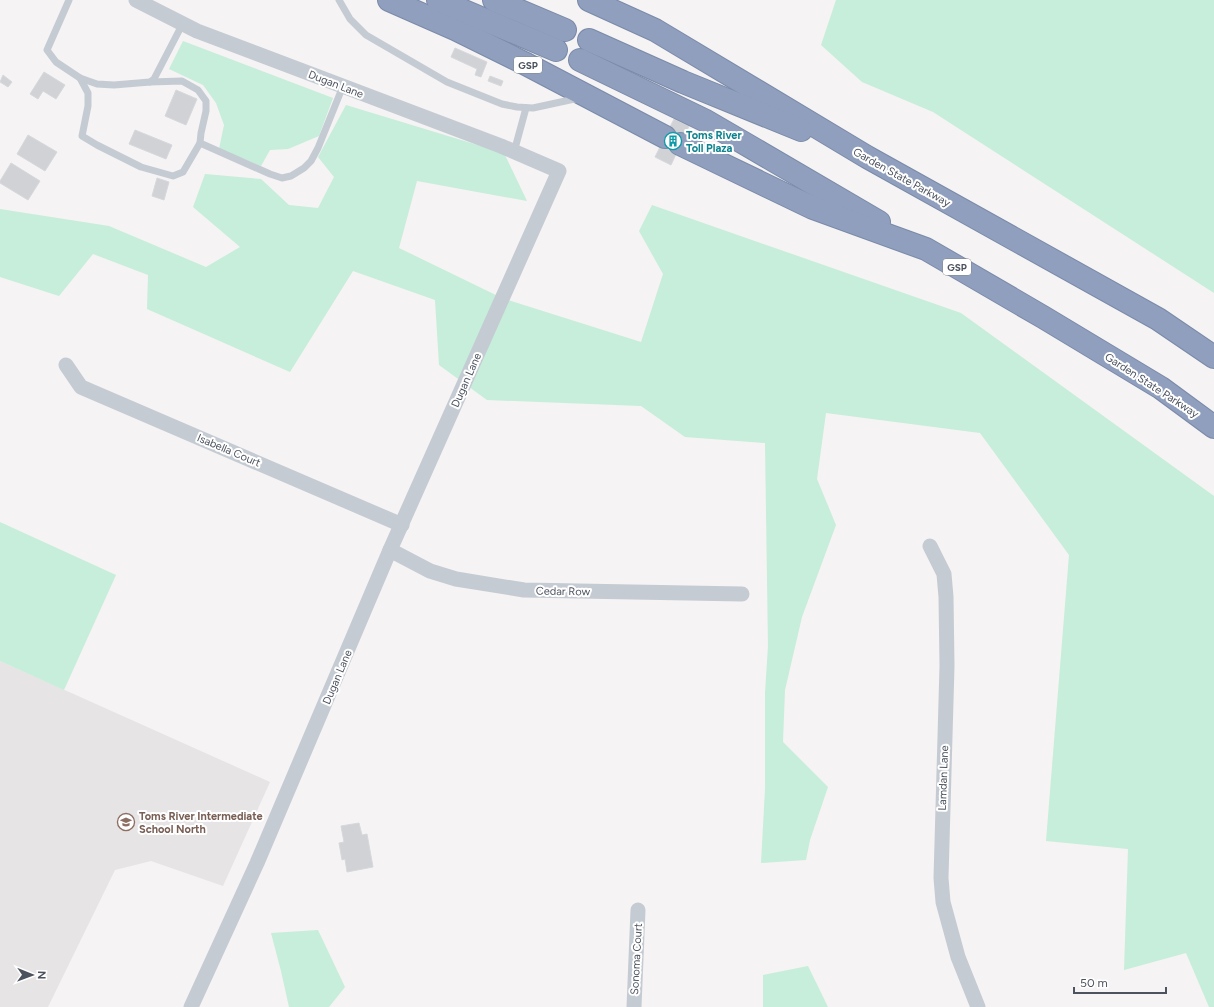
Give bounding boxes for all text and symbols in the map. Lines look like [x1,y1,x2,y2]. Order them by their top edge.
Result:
road number: GSP [514,57,542,73]
street label: Dugan Lane [306,68,365,101]
place label: Toms River Toll Plaza [686,129,742,155]
building icon: Toms River Toll Plaza [663,131,683,151]
street label: Garden State Parkway [851,145,953,210]
road number: GSP [943,259,971,275]
street label: Garden State Parkway [1102,350,1201,421]
street label: Dugan Lane [449,351,484,409]
street label: Isabella Court [195,431,262,470]
street label: Cedar Row [536,585,591,598]
street label: Dugan Lane [320,648,355,706]
street label: Lamdan Lane [936,745,951,811]
place label: Toms River Intermediate School North [139,810,263,836]
school or university icon: Toms River Intermediate School North [116,812,136,832]
street label: Sonoma Court [628,923,645,995]
north arrow [12,955,52,995]
scale bar [1074,969,1166,995]
text: N [35,971,48,980]
text: 50 m [1080,976,1108,990]

